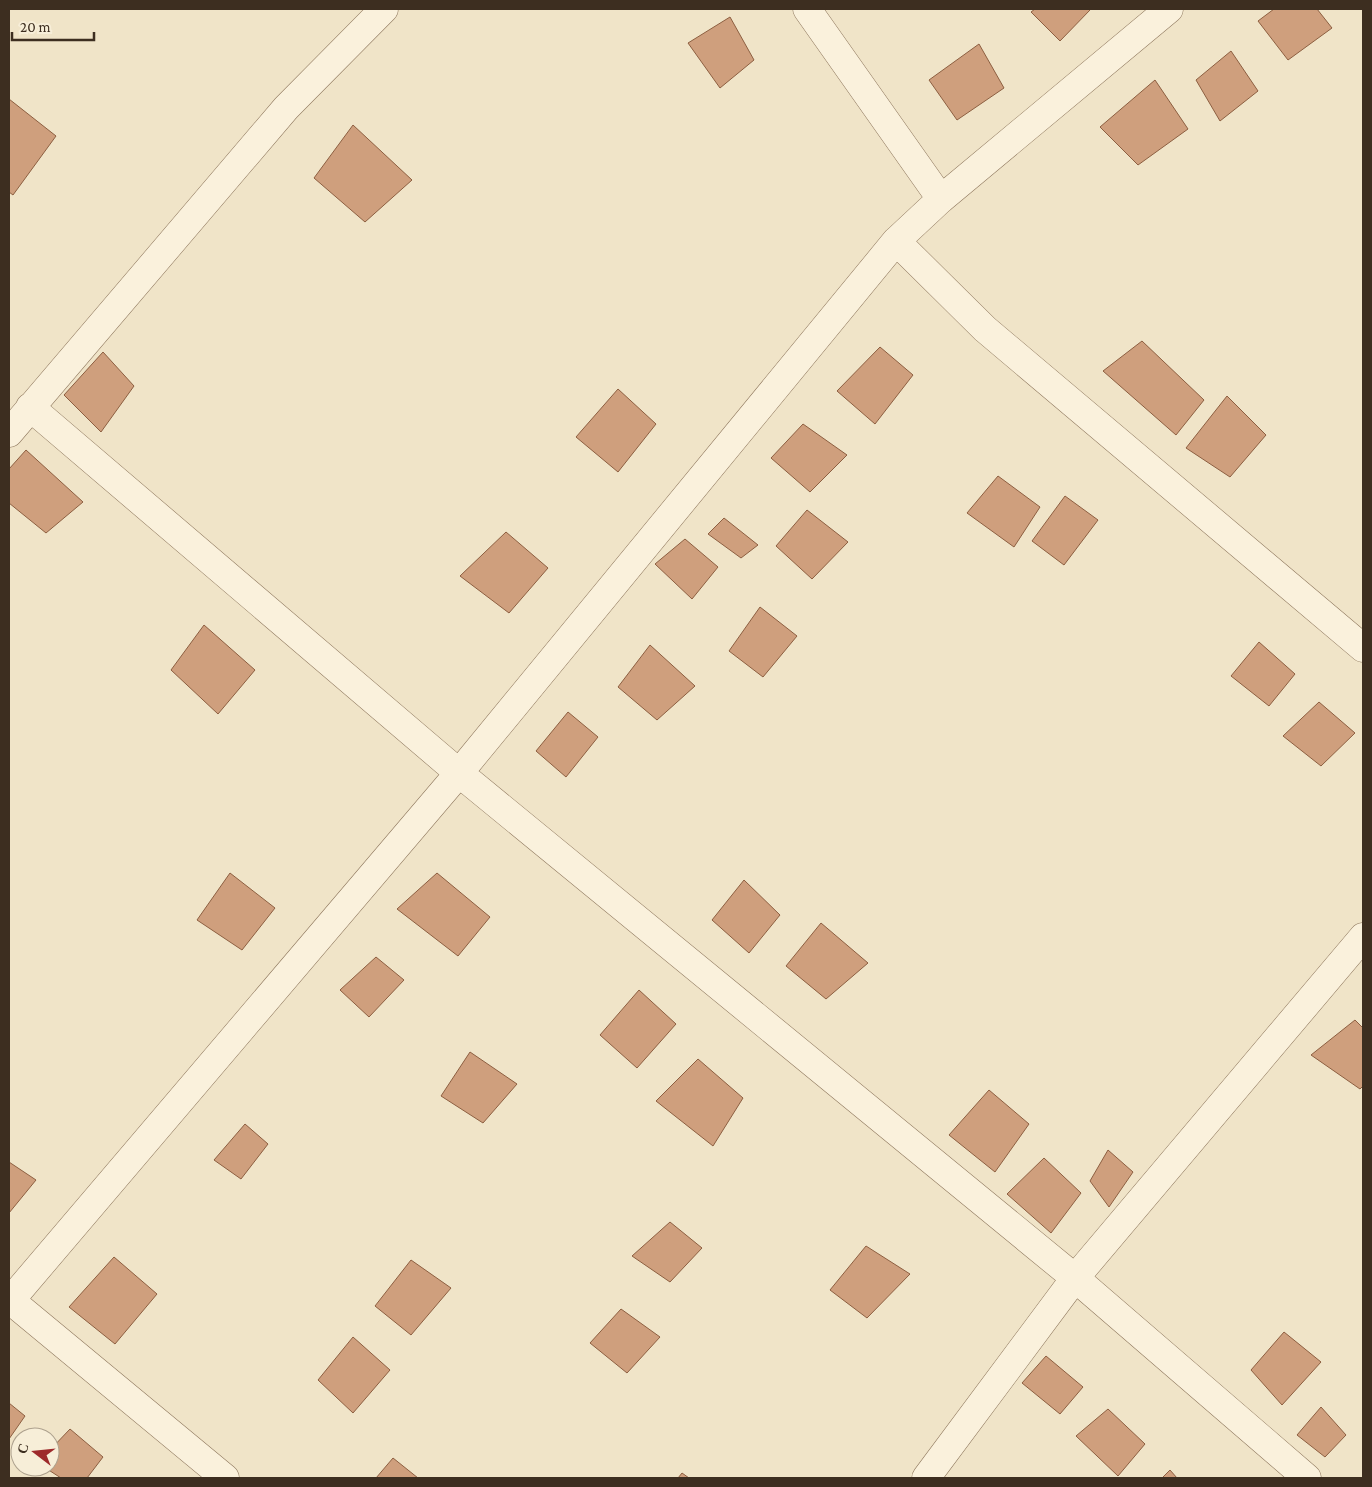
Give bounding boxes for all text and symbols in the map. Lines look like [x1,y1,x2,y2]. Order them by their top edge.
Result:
scale bar [12,10,95,42]
text: 20 m [20,19,51,35]
north arrow [10,1427,60,1477]
text: С [13,1441,32,1455]

